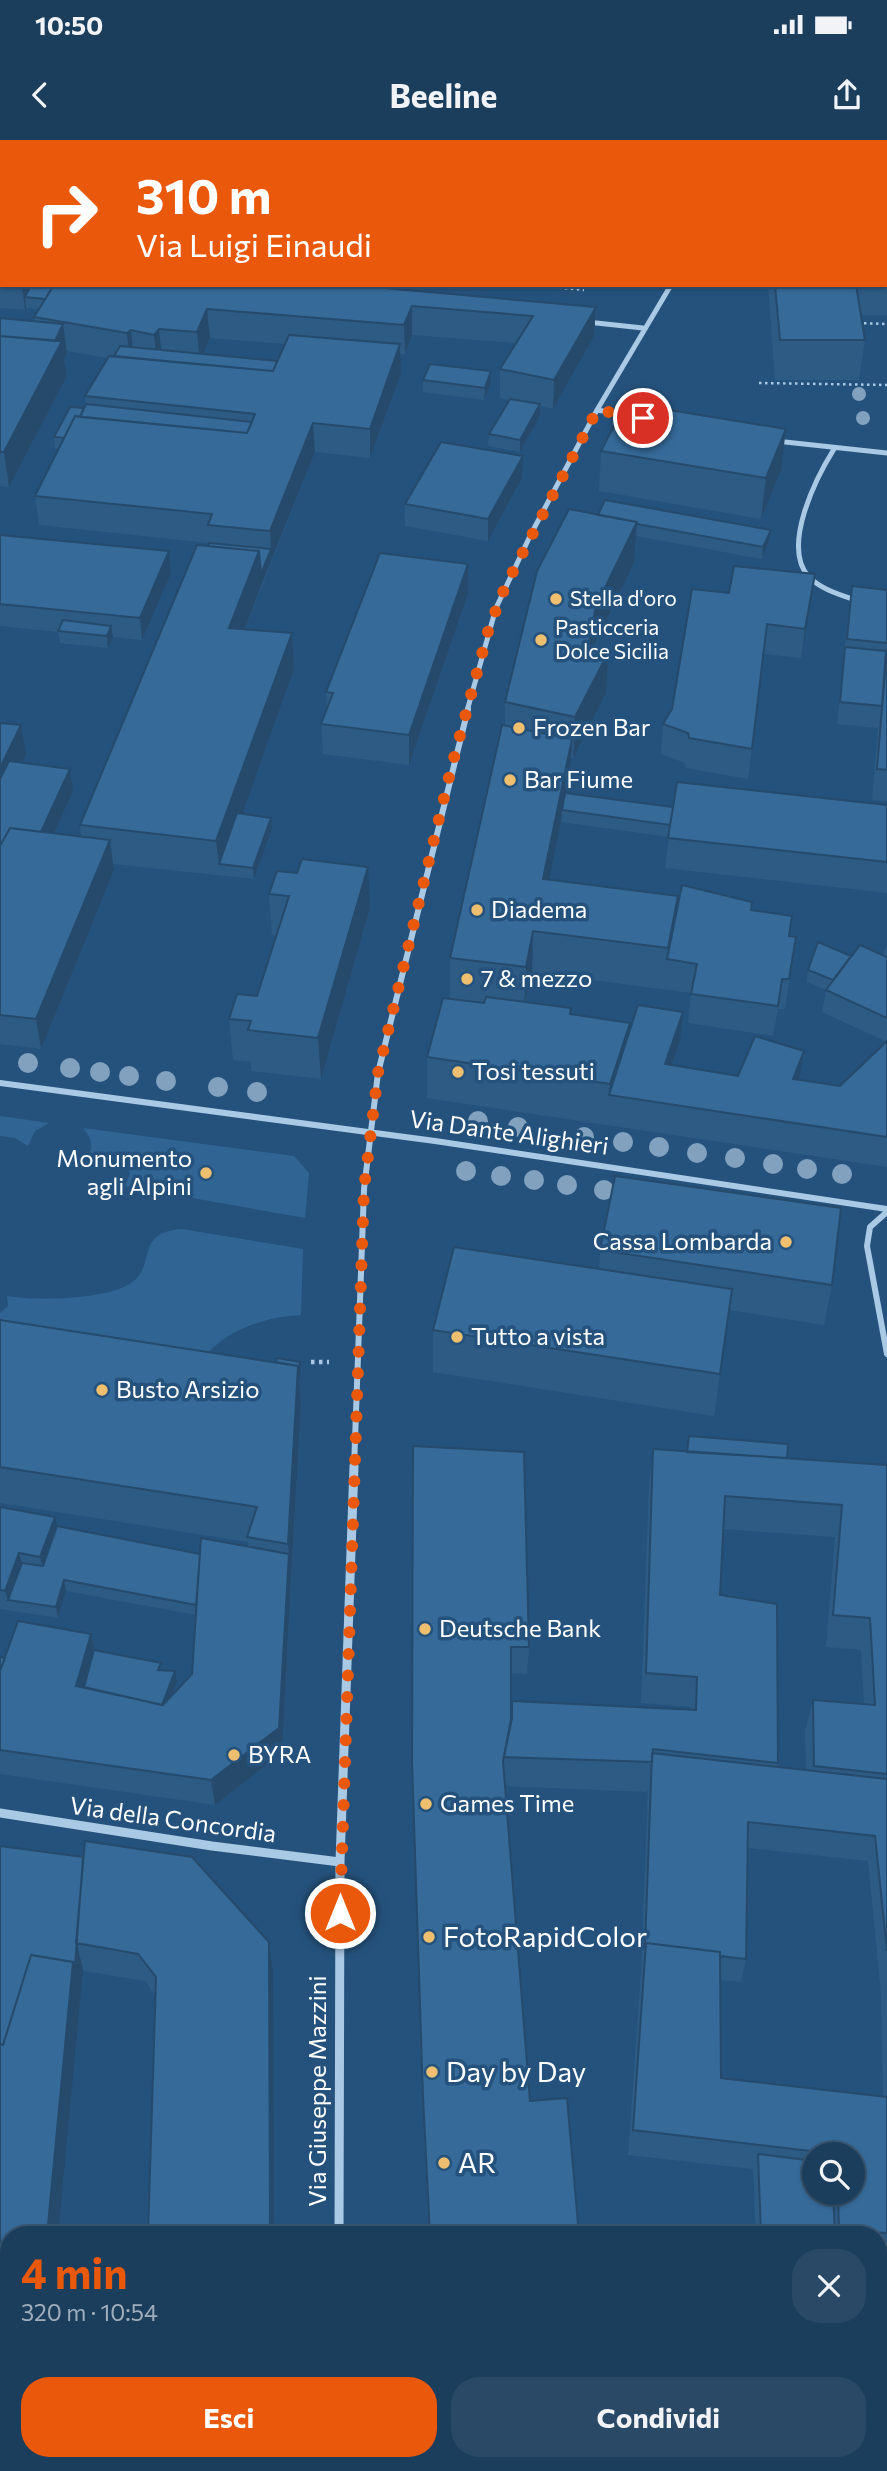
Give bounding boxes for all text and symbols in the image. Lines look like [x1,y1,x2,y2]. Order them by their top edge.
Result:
text: 10:50 [35,9,103,40]
text: Beeline [390,75,497,115]
icon: back [21,76,59,114]
icon: share [828,76,866,114]
text: 310 m [136,164,271,224]
icon: right [21,168,112,259]
text: Via Luigi Einaudi [136,224,372,264]
pin [613,388,673,448]
icon: arrive [624,399,662,437]
place label: Stella d'oro [570,585,677,610]
marker: Stella d'oro [548,591,564,607]
place label: Pasticceria Dolce Sicilia [555,614,669,663]
marker: Pasticceria Dolce Sicilia [533,632,549,648]
place label: Frozen Bar [533,712,651,741]
marker: Frozen Bar [511,720,527,736]
place label: Bar Fiume [524,764,633,793]
marker: Bar Fiume [502,772,518,788]
place label: Diadema [491,894,587,923]
marker: Diadema [469,902,485,918]
place label: 7 & mezzo [481,963,592,992]
marker: 7 & mezzo [459,971,475,987]
place label: Tosi tessuti [472,1056,595,1085]
marker: Tosi tessuti [450,1064,466,1080]
street label: Via Dante Alighieri [408,1103,611,1160]
place label: Monumento agli Alpini [56,1143,192,1200]
marker: Monumento agli Alpini [198,1165,214,1181]
place label: Cassa Lombarda [593,1226,772,1255]
marker: Cassa Lombarda [778,1234,794,1250]
place label: Tutto a vista [471,1321,605,1350]
marker: Tutto a vista [449,1329,465,1345]
place label: Busto Arsizio [116,1374,260,1403]
marker: Busto Arsizio [94,1382,110,1398]
place label: Deutsche Bank [439,1613,601,1642]
marker: Deutsche Bank [417,1621,433,1637]
place label: BYRA [248,1739,311,1768]
marker: BYRA [226,1747,242,1763]
place label: Games Time [440,1788,574,1817]
street label: Via della Concordia [68,1790,278,1847]
marker: Games Time [418,1796,434,1812]
position arrow [303,1876,377,1950]
place label: FotoRapidColor [443,1919,647,1953]
marker: FotoRapidColor [421,1929,437,1945]
street label: Via Giuseppe Mazzini [302,1975,331,2207]
place label: Day by Day [446,2054,586,2088]
marker: Day by Day [424,2064,440,2080]
map controls [802,2142,865,2205]
button: search [802,2142,865,2205]
place label: AR [458,2145,496,2179]
marker: AR [436,2155,452,2171]
text: 4 min [21,2246,127,2298]
button: close [792,2249,866,2323]
text: 320 m · 10:54 [21,2298,158,2326]
button: Esci [21,2377,437,2457]
button: Condividi [451,2377,866,2457]

